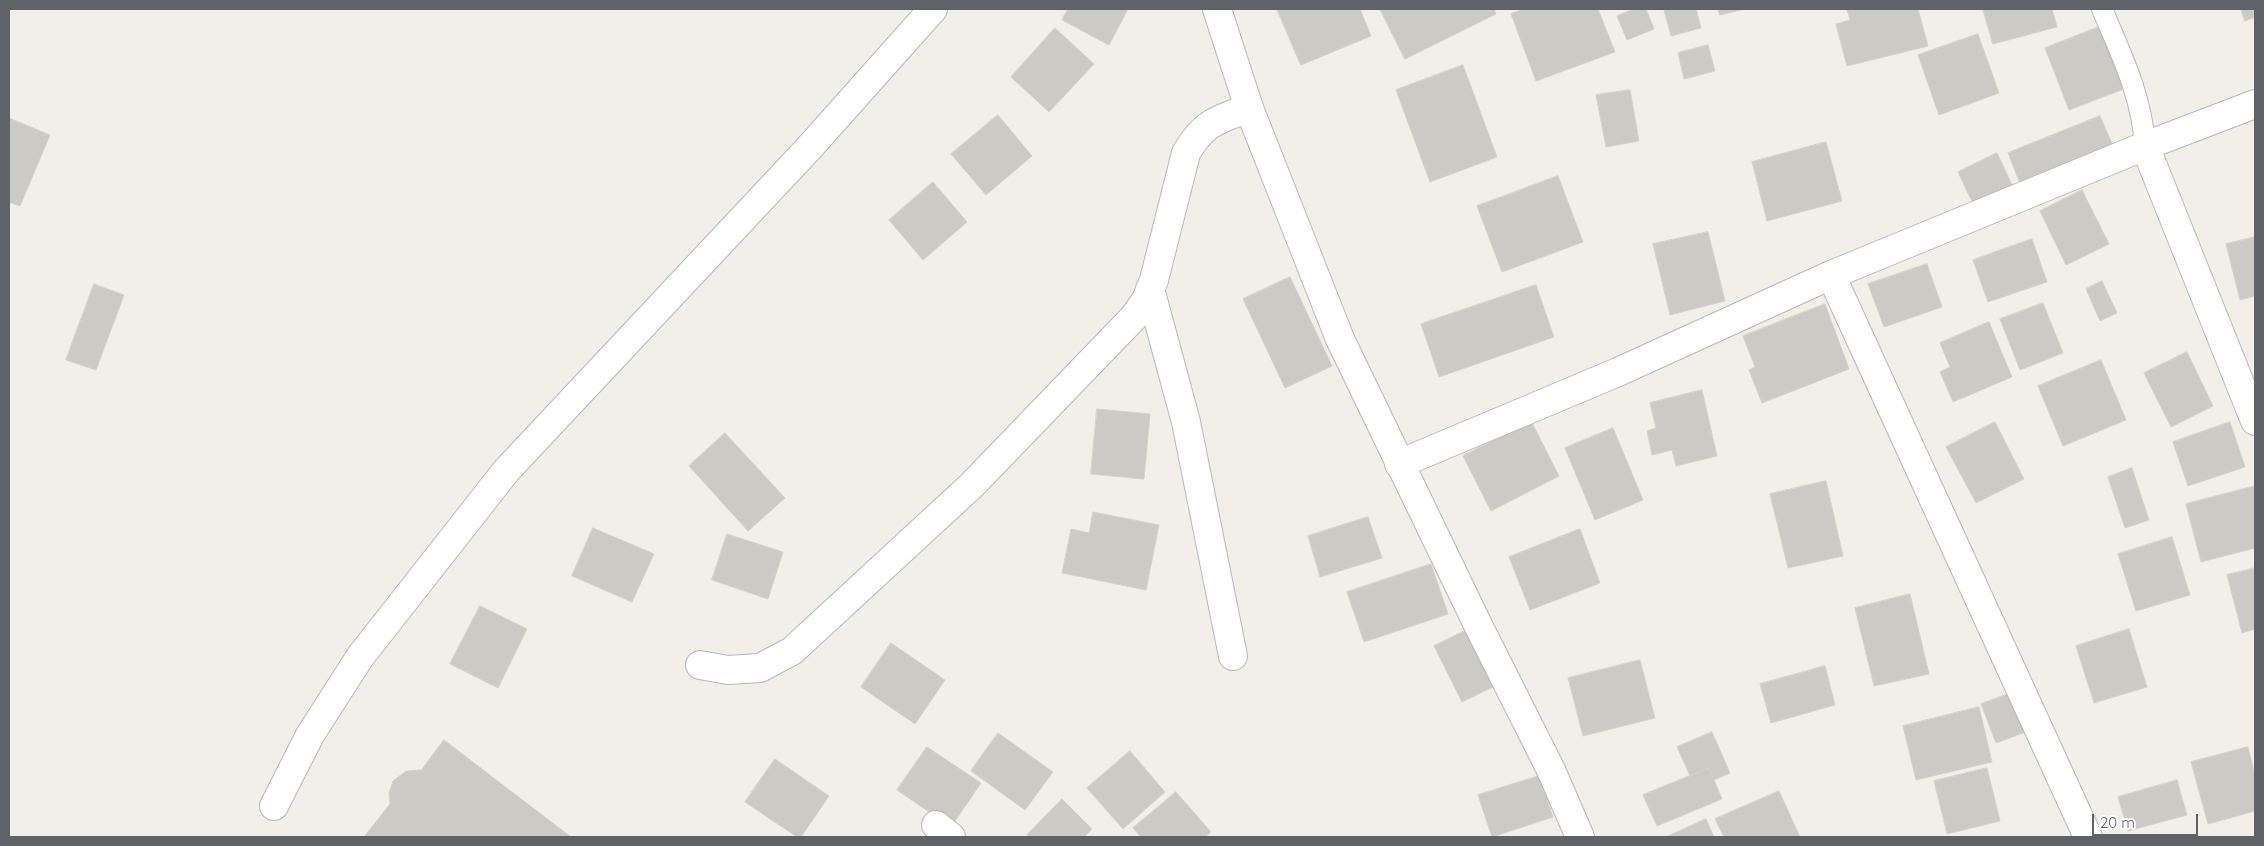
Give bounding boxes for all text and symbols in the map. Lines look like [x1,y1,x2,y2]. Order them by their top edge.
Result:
scale bar [2094,804,2200,836]
text: 20 m [2100,813,2135,832]

